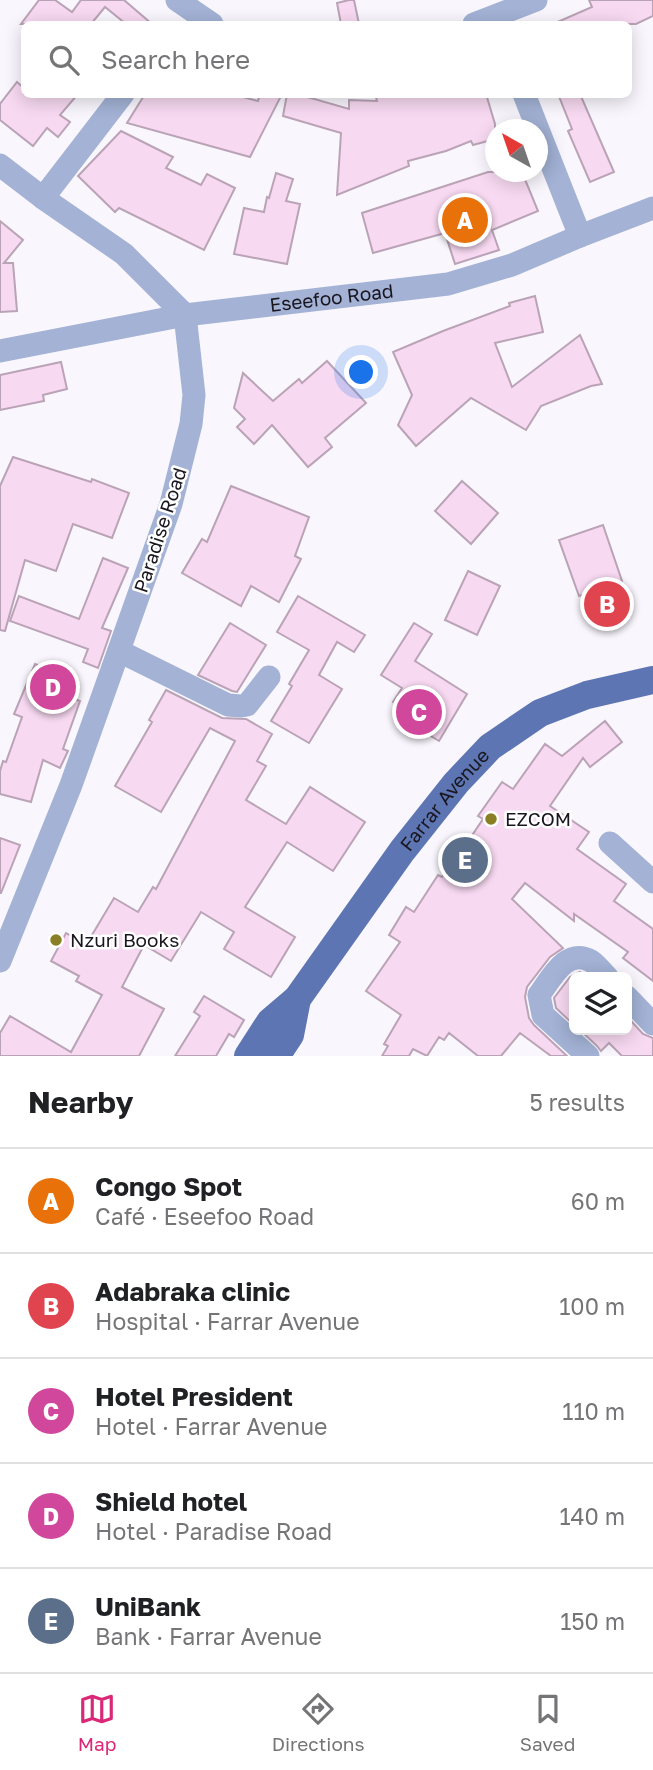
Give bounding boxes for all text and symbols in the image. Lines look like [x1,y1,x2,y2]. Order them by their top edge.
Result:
search box [21,21,632,98]
icon: search [45,41,83,79]
text: Search here [101,44,250,75]
north arrow [485,119,548,182]
pin: A [442,194,488,246]
street label: Eseefoo Road [268,279,395,316]
your location [344,355,378,389]
street label: Paradise Road [128,464,191,595]
pin: B [584,578,630,630]
pin: D [30,661,76,713]
pin: C [396,686,442,738]
street label: Farrar Avenue [395,744,493,855]
place label: EZCOM [505,807,571,830]
marker: EZCOM [483,811,499,827]
pin: E [442,834,488,886]
place label: Nzuri Books [70,928,179,951]
marker: Nzuri Books [48,932,64,948]
map controls [569,972,632,1035]
button: layers [569,972,632,1035]
text: Nearby [28,1084,133,1120]
text: 5 results [529,1088,625,1116]
text: Congo Spot [95,1171,242,1202]
text: A [43,1187,59,1215]
text: 60 m [571,1187,625,1215]
text: Café · Eseefoo Road [95,1202,314,1230]
text: Adabraka clinic [95,1276,290,1307]
text: B [43,1292,59,1320]
text: 100 m [559,1292,625,1320]
text: Hospital · Farrar Avenue [95,1307,360,1335]
text: Hotel President [95,1381,293,1412]
text: C [43,1397,59,1425]
text: 110 m [562,1397,625,1425]
text: Hotel · Farrar Avenue [95,1412,327,1440]
text: Shield hotel [95,1486,247,1517]
text: D [43,1502,59,1530]
text: 140 m [559,1502,625,1530]
text: Hotel · Paradise Road [95,1517,332,1545]
text: UniBank [95,1591,201,1622]
text: E [44,1607,58,1635]
text: 150 m [560,1607,625,1635]
text: Bank · Farrar Avenue [95,1622,322,1650]
tab: Map [78,1690,116,1755]
tab: Directions [272,1690,365,1755]
tab: Saved [520,1690,575,1755]

